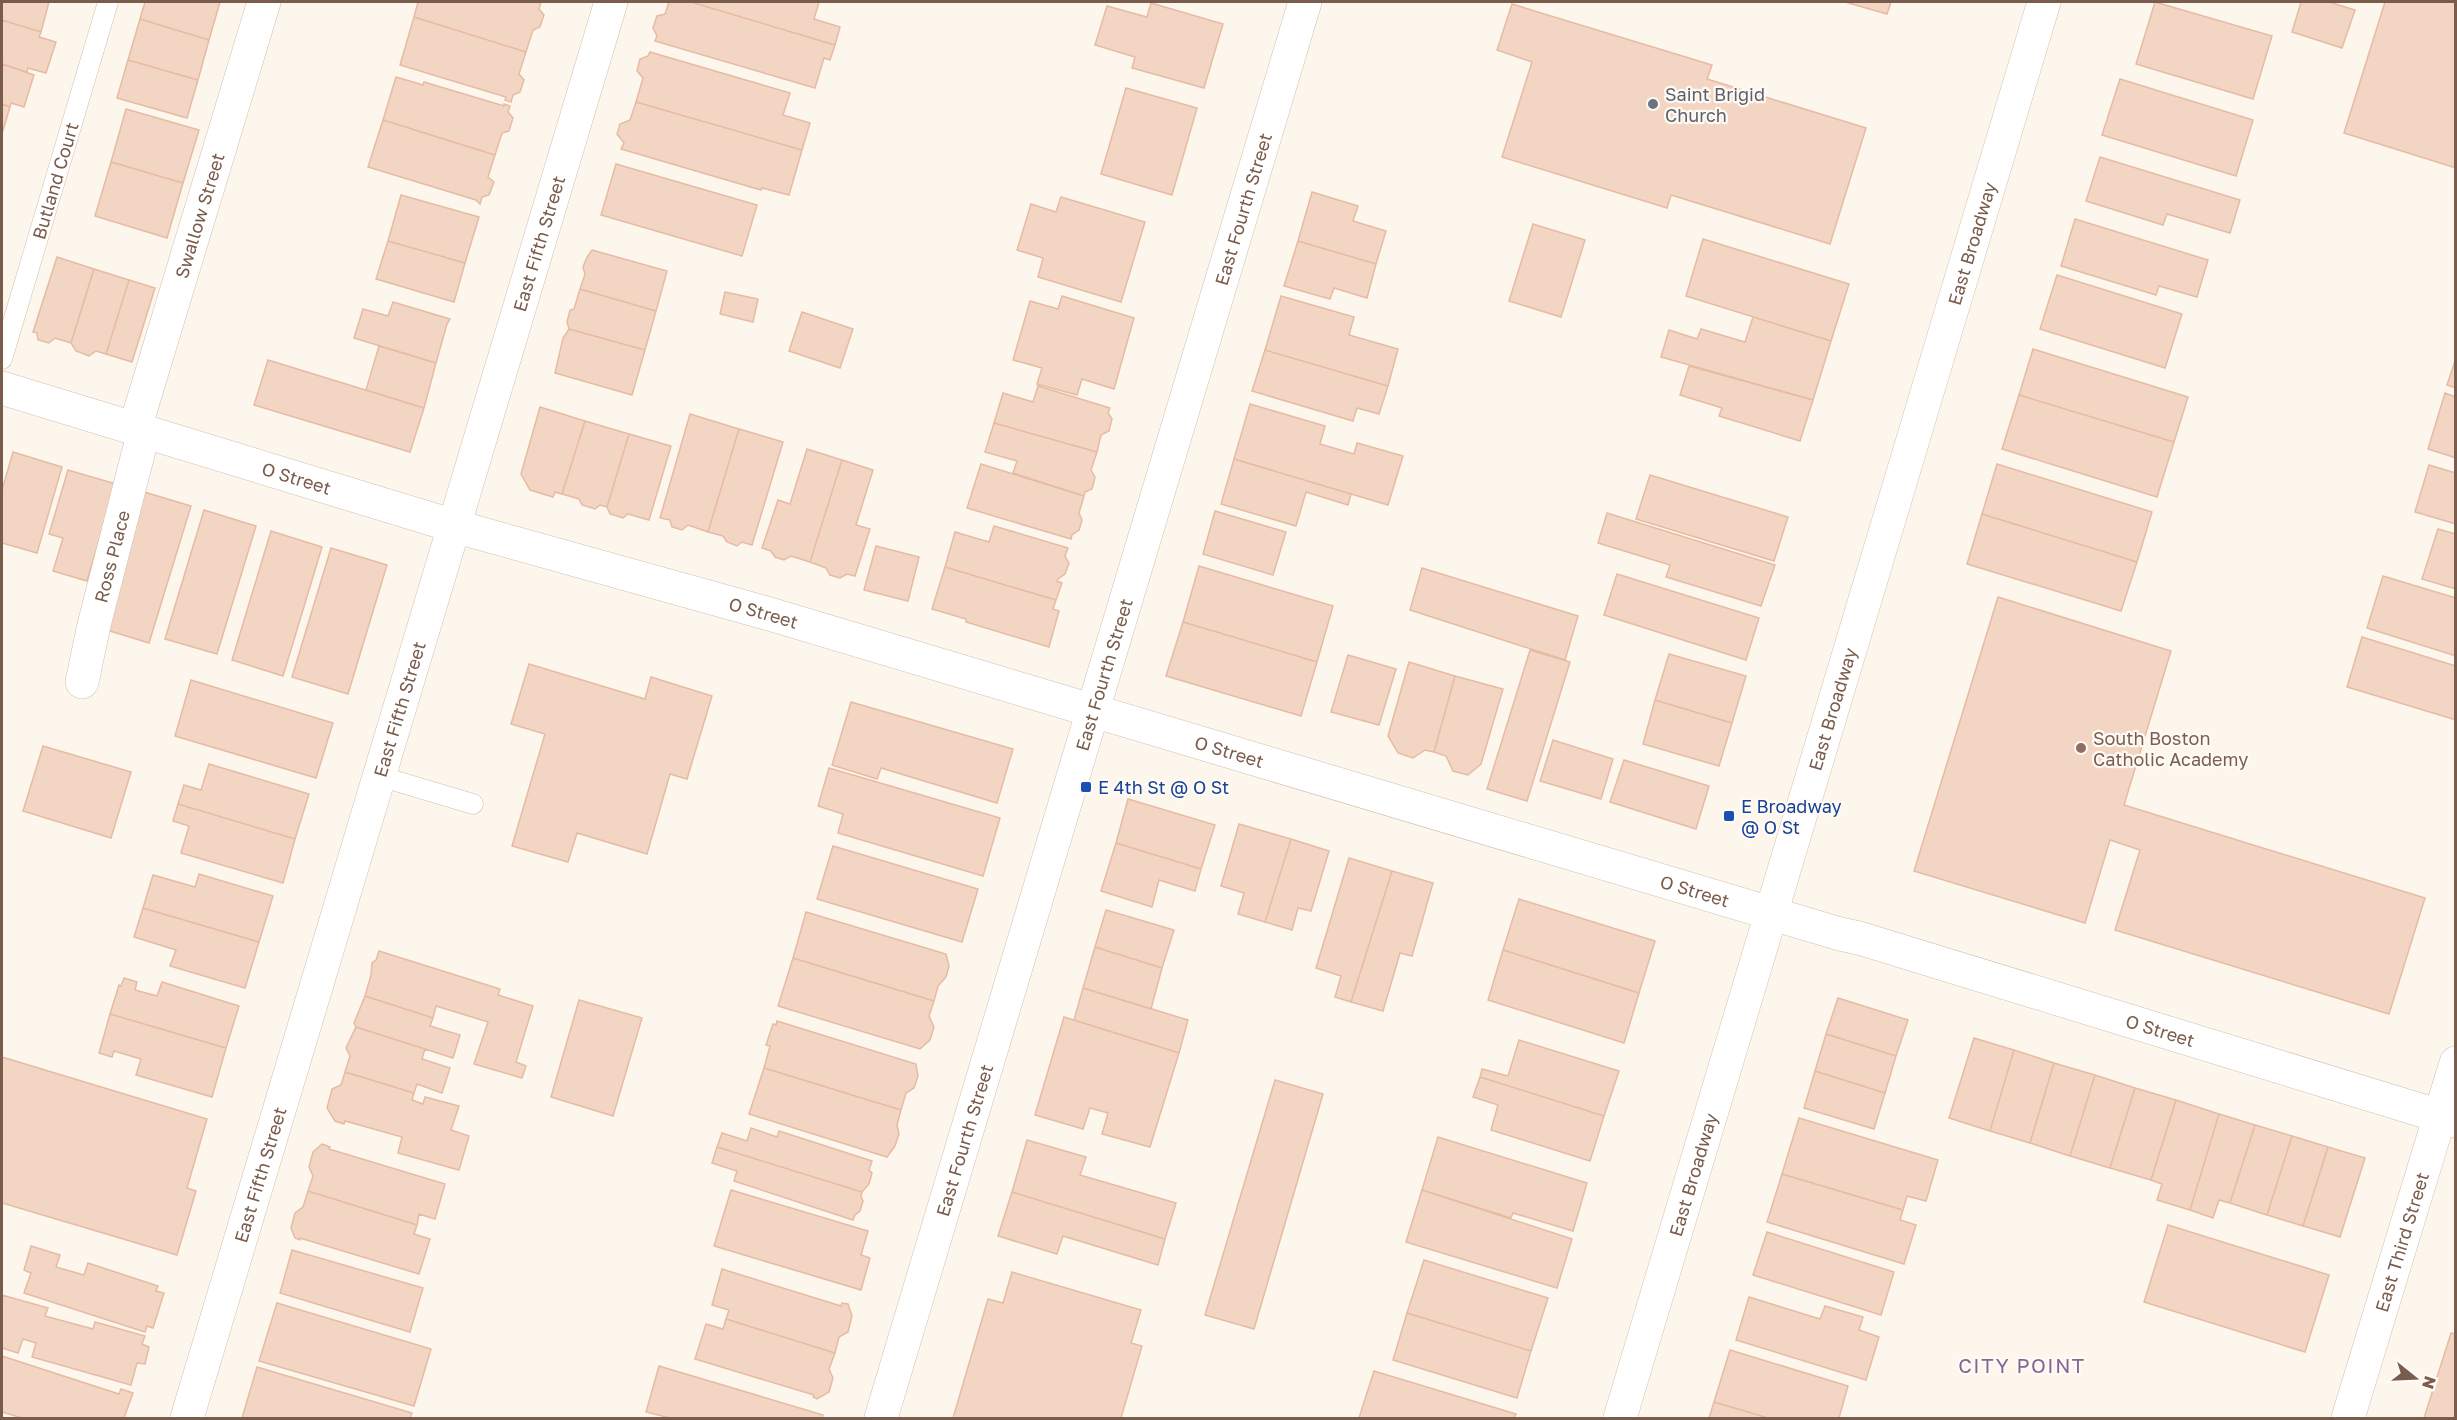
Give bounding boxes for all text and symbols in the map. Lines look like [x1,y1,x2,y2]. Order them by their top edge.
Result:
place label: Saint Brigid Church [1665,83,1765,126]
marker: Saint Brigid Church [1646,97,1660,111]
street label: Butland Court [27,119,83,242]
street label: East Fourth Street [1210,130,1276,288]
street label: Swallow Street [170,150,229,281]
street label: East Fifth Street [508,173,569,314]
street label: East Broadway [1943,179,2000,308]
street label: O Street [259,457,334,499]
street label: Ross Place [89,508,134,605]
street label: O Street [726,592,801,633]
street label: East Fourth Street [1070,596,1137,753]
street label: East Fifth Street [369,639,430,780]
street label: East Broadway [1803,645,1861,773]
place label: South Boston Catholic Academy [2093,727,2248,770]
street label: O Street [1192,731,1266,772]
marker: South Boston Catholic Academy [2074,741,2088,755]
place label: E 4th St @ O St [1098,776,1229,798]
marker: E 4th St @ O St [1079,780,1093,794]
place label: E Broadway @ O St [1741,795,1842,838]
marker: E Broadway @ O St [1722,809,1736,823]
street label: O Street [1658,870,1732,911]
street label: O Street [2123,1009,2198,1051]
street label: East Fourth Street [931,1061,997,1219]
street label: East Fifth Street [229,1104,291,1245]
street label: East Broadway [1664,1111,1722,1239]
street label: East Third Street [2370,1169,2433,1315]
north arrow [2385,1348,2445,1408]
district label: CITY POINT [1958,1353,2086,1377]
text: N [2418,1374,2441,1392]

